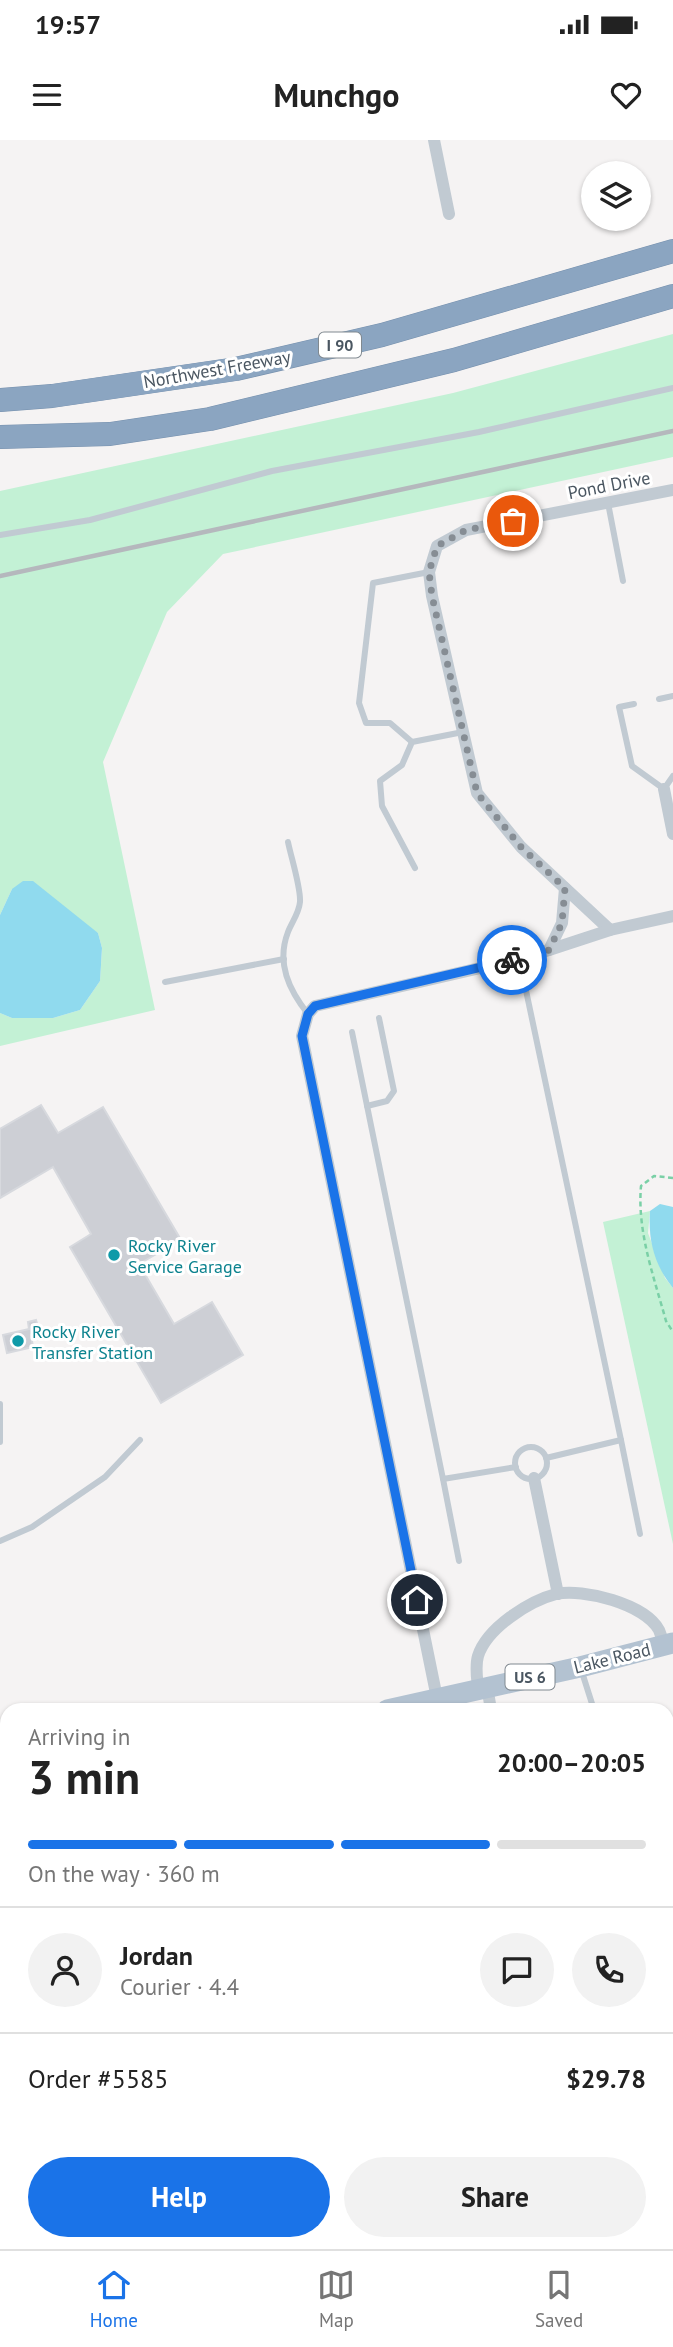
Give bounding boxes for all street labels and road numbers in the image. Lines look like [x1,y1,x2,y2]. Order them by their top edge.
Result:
road number: I 90 [319,332,361,358]
street label: Northwest Freeway [142,345,293,393]
street label: Pond Drive [566,466,652,504]
street label: Lake Road [571,1637,653,1679]
road number: US 6 [505,1665,554,1690]

